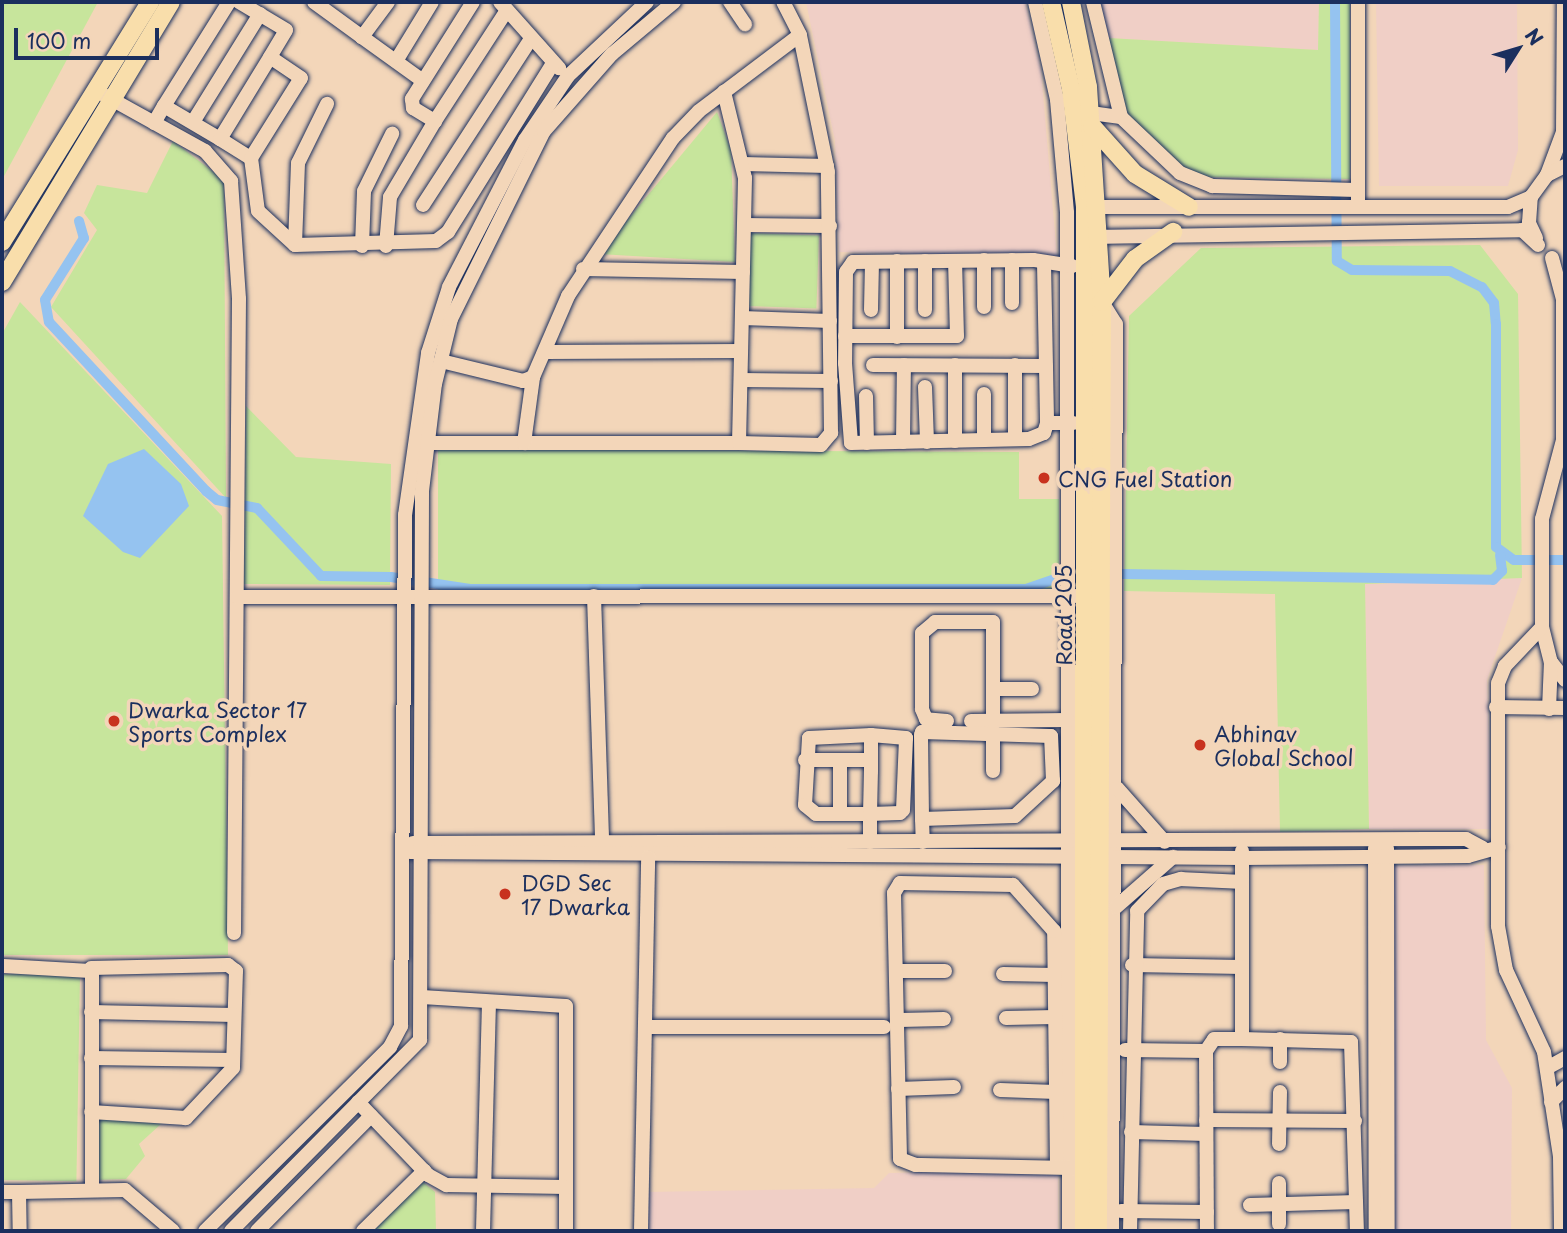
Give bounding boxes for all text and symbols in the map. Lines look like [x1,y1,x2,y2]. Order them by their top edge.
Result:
scale bar [18,14,163,58]
north arrow [1483,14,1553,84]
text: N [1519,22,1550,51]
text: 100 m [27,24,91,56]
place label: CNG Fuel Station [1058,465,1236,491]
marker: CNG Fuel Station [1036,470,1052,486]
street label: Road 205 [1050,565,1076,665]
place label: Dwarka Sector 17 Sports Complex [128,696,310,746]
marker: Dwarka Sector 17 Sports Complex [106,713,122,729]
place label: Abhinav Global School [1214,720,1353,770]
marker: Abhinav Global School [1192,737,1208,753]
place label: DGD Sec 17 Dwarka [521,869,631,919]
marker: DGD Sec 17 Dwarka [495,884,515,904]

